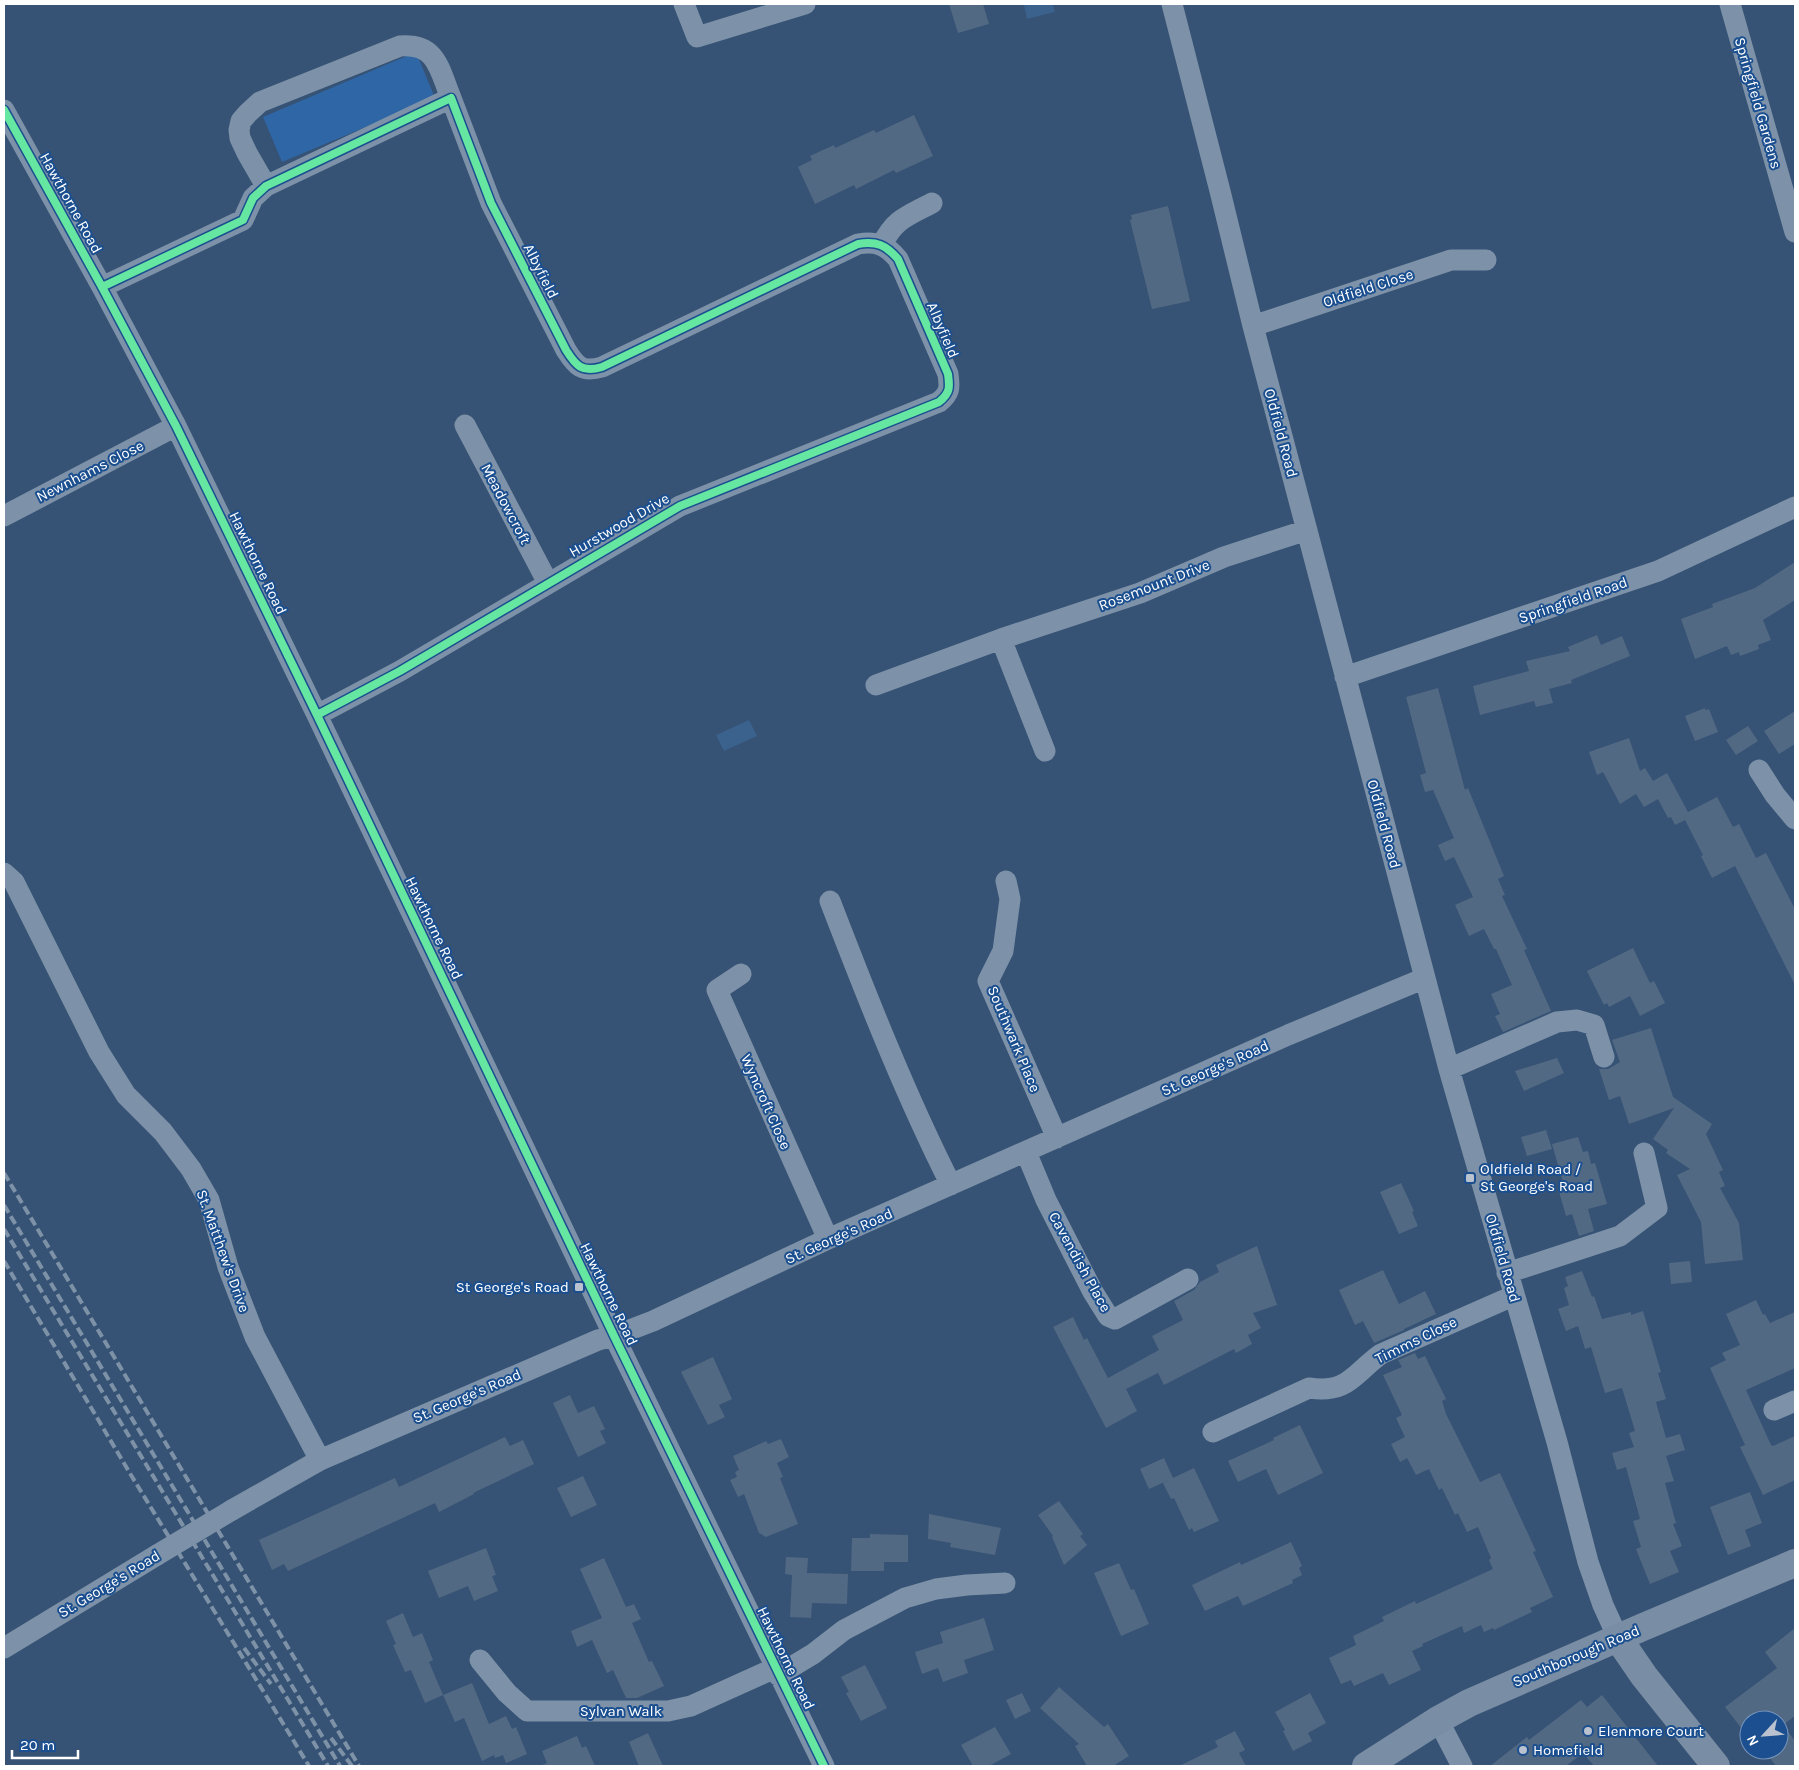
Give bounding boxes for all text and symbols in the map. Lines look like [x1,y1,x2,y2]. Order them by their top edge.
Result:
street label: Springfield Gardens [1731,35,1785,171]
street label: Hawthorne Road [36,150,106,256]
street label: Albyfield [520,241,562,301]
street label: Oldfield Close [1321,265,1415,311]
street label: Albyfield [923,299,963,361]
street label: Oldfield Road [1260,387,1302,479]
street label: Newnhams Close [33,436,147,506]
street label: Meadowcroft [477,461,535,548]
street label: Hurstwood Drive [566,489,672,561]
street label: Hawthorne Road [225,509,291,617]
street label: Rosemount Drive [1096,556,1212,614]
street label: Springfield Road [1516,573,1630,627]
street label: Oldfield Road [1363,778,1405,870]
street label: Hawthorne Road [401,874,467,982]
street label: Southwark Place [983,983,1045,1095]
street label: St. George's Road [1158,1036,1272,1100]
street label: Wyncroft Close [737,1052,795,1152]
place label: Oldfield Road / St George's Road [1480,1160,1593,1195]
marker: Oldfield Road / St George's Road [1464,1172,1476,1184]
street label: St. Matthew's Drive [192,1187,254,1315]
street label: St. George's Road [782,1204,896,1268]
street label: Cavendish Place [1045,1209,1115,1315]
street label: Oldfield Road [1482,1212,1524,1304]
street label: Hawthorne Road [576,1240,642,1348]
place label: St George's Road [456,1278,569,1296]
marker: St George's Road [573,1281,585,1293]
street label: Timms Close [1372,1312,1460,1368]
street label: St. George's Road [410,1365,524,1427]
street label: St. George's Road [55,1546,163,1622]
street label: Hawthorne Road [753,1604,819,1712]
street label: Southborough Road [1510,1621,1642,1691]
street label: Sylvan Walk [580,1702,662,1720]
north arrow [1739,1710,1789,1760]
place label: Elenmore Court [1598,1722,1704,1740]
marker: Elenmore Court [1582,1725,1594,1737]
scale bar [12,1728,79,1760]
text: N [1743,1732,1763,1749]
text: 20 m [20,1736,55,1754]
place label: Homefield [1533,1741,1603,1759]
marker: Homefield [1517,1744,1529,1756]

